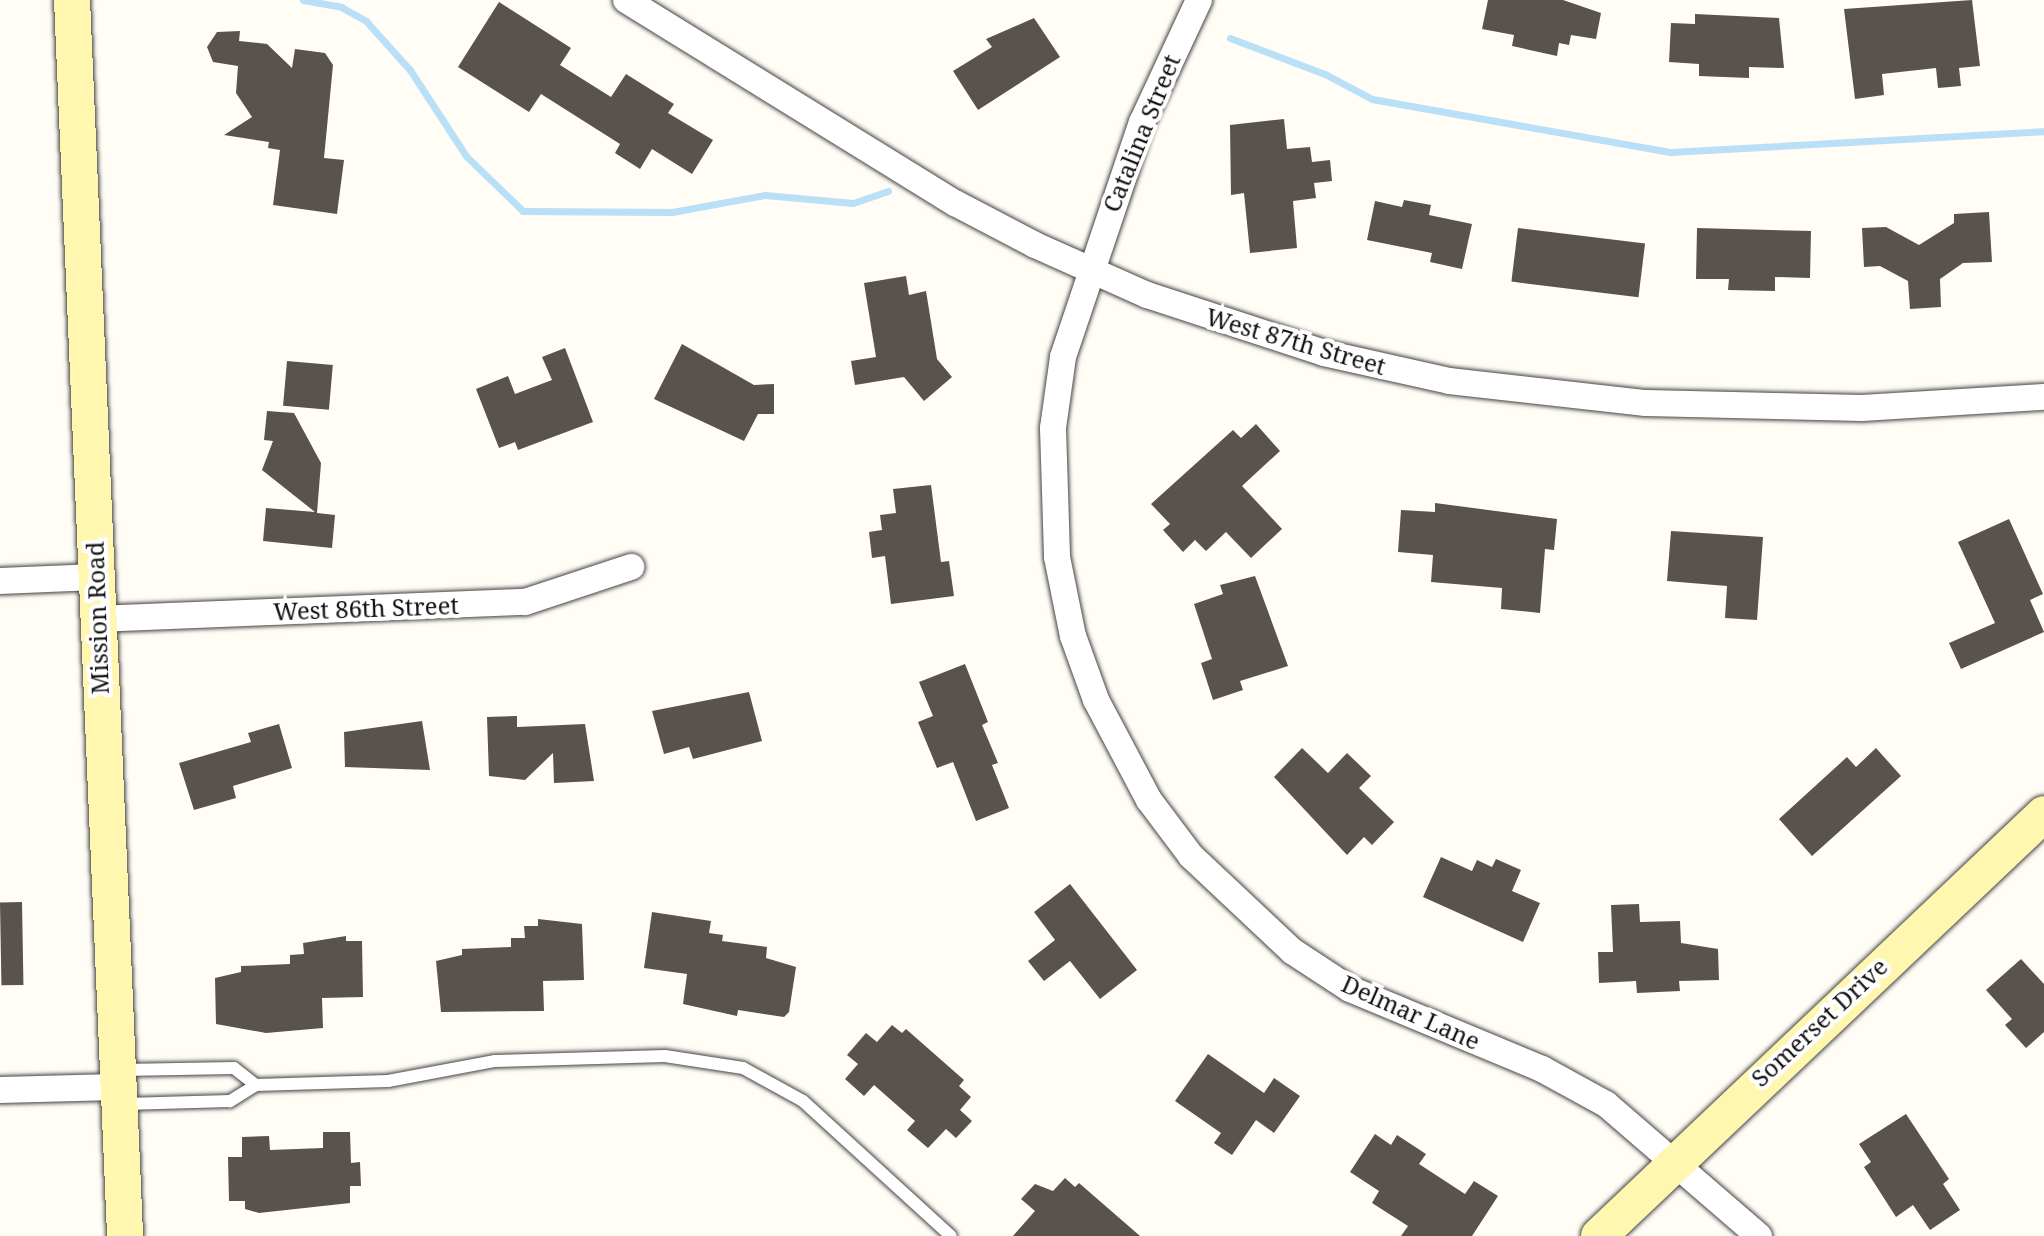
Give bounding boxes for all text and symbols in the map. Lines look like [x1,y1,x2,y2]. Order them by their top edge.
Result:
street label: Catalina Street [1096,50,1186,216]
street label: West 87th Street [1203,302,1389,380]
street label: Mission Road [80,541,114,695]
street label: West 86th Street [273,590,459,626]
street label: Somerset Drive [1745,952,1893,1092]
street label: Delmar Lane [1337,969,1485,1055]

